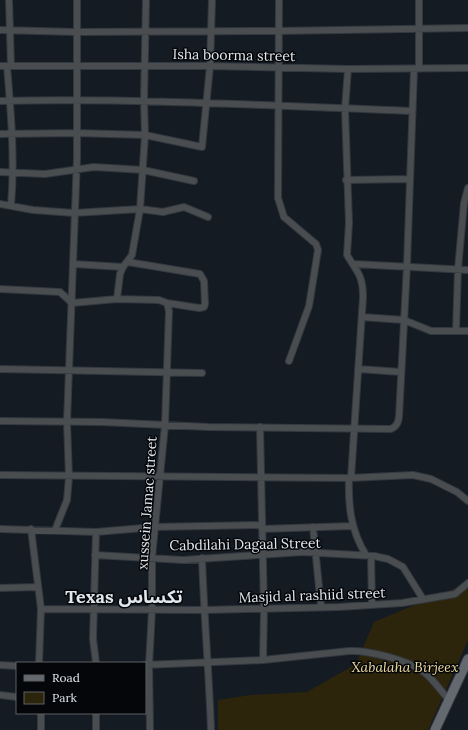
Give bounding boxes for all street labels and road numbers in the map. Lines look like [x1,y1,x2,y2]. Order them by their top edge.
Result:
street label: Isha boorma street [173,45,296,65]
street label: xussein Jamac street [133,435,161,570]
street label: Cabdilahi Dagaal Street [169,534,321,554]
street label: Masjid al rashiid street [238,583,386,607]

